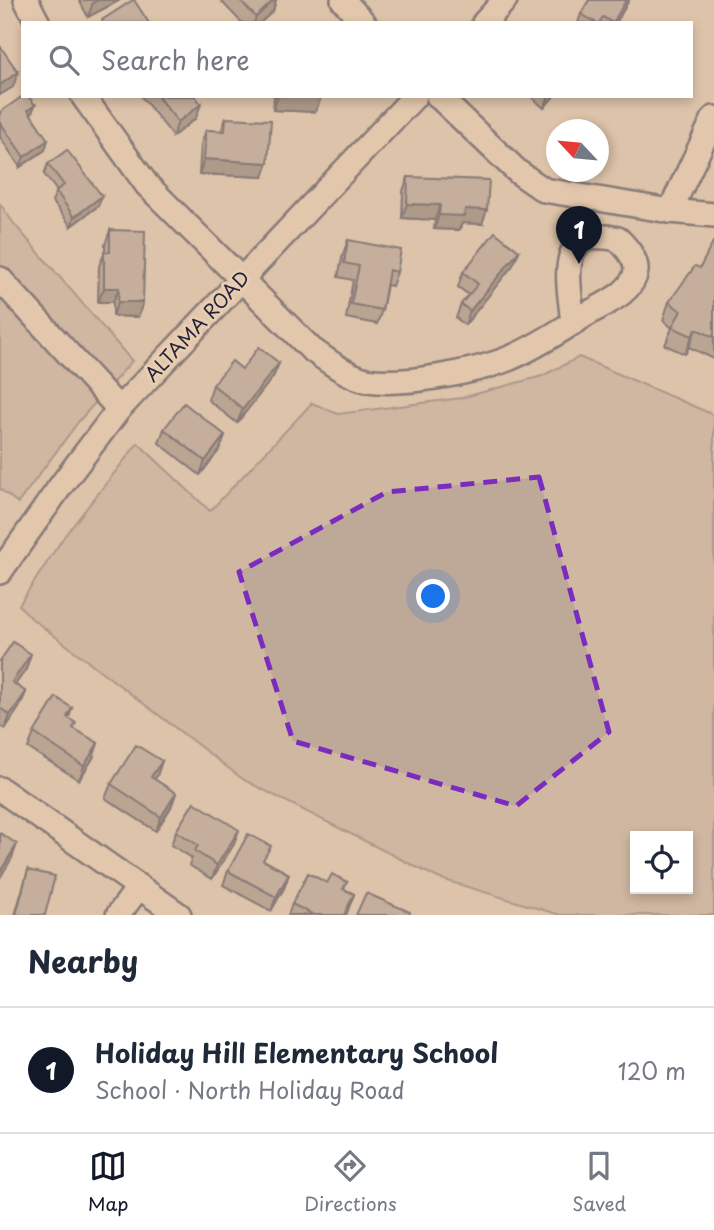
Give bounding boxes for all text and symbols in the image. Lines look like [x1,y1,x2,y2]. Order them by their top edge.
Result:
search box [21,21,693,98]
text: Search here [101,40,250,79]
icon: search [45,41,83,79]
north arrow [546,119,609,182]
pin: 1 [556,206,602,264]
street label: ALTAMA ROAD [137,263,255,387]
your location [416,579,450,613]
map controls [630,831,693,894]
button: locate [630,831,693,894]
text: Nearby [28,938,138,983]
text: Holiday Hill Elementary School [95,1033,498,1072]
text: 1 [46,1053,57,1088]
text: 120 m [618,1053,686,1088]
text: School · North Holiday Road [95,1072,404,1107]
tab: Map [88,1147,128,1217]
tab: Directions [304,1147,397,1217]
tab: Saved [572,1147,626,1217]

